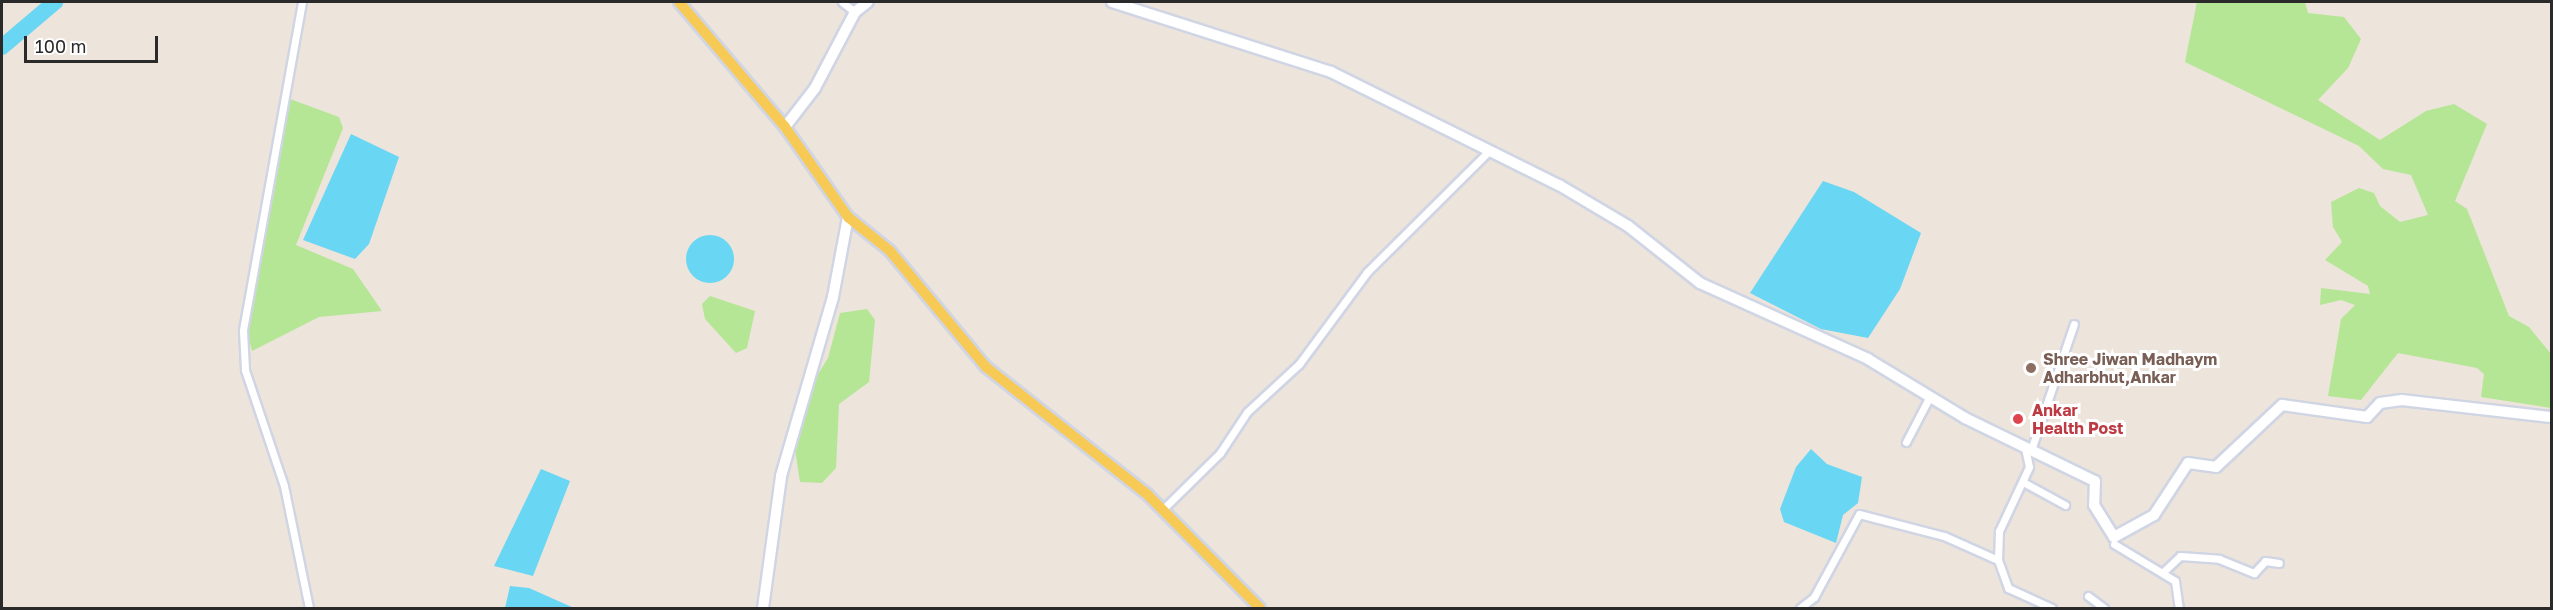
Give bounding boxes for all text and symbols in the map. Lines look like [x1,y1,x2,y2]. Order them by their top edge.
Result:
scale bar [27,24,160,62]
text: 100 m [35,35,86,57]
place label: Shree Jiwan Madhaym Adharbhut,Ankar [2043,349,2217,387]
marker: Shree Jiwan Madhaym Adharbhut,Ankar [2024,361,2038,375]
place label: Ankar Health Post [2032,400,2123,438]
marker: Ankar Health Post [2009,410,2027,428]

